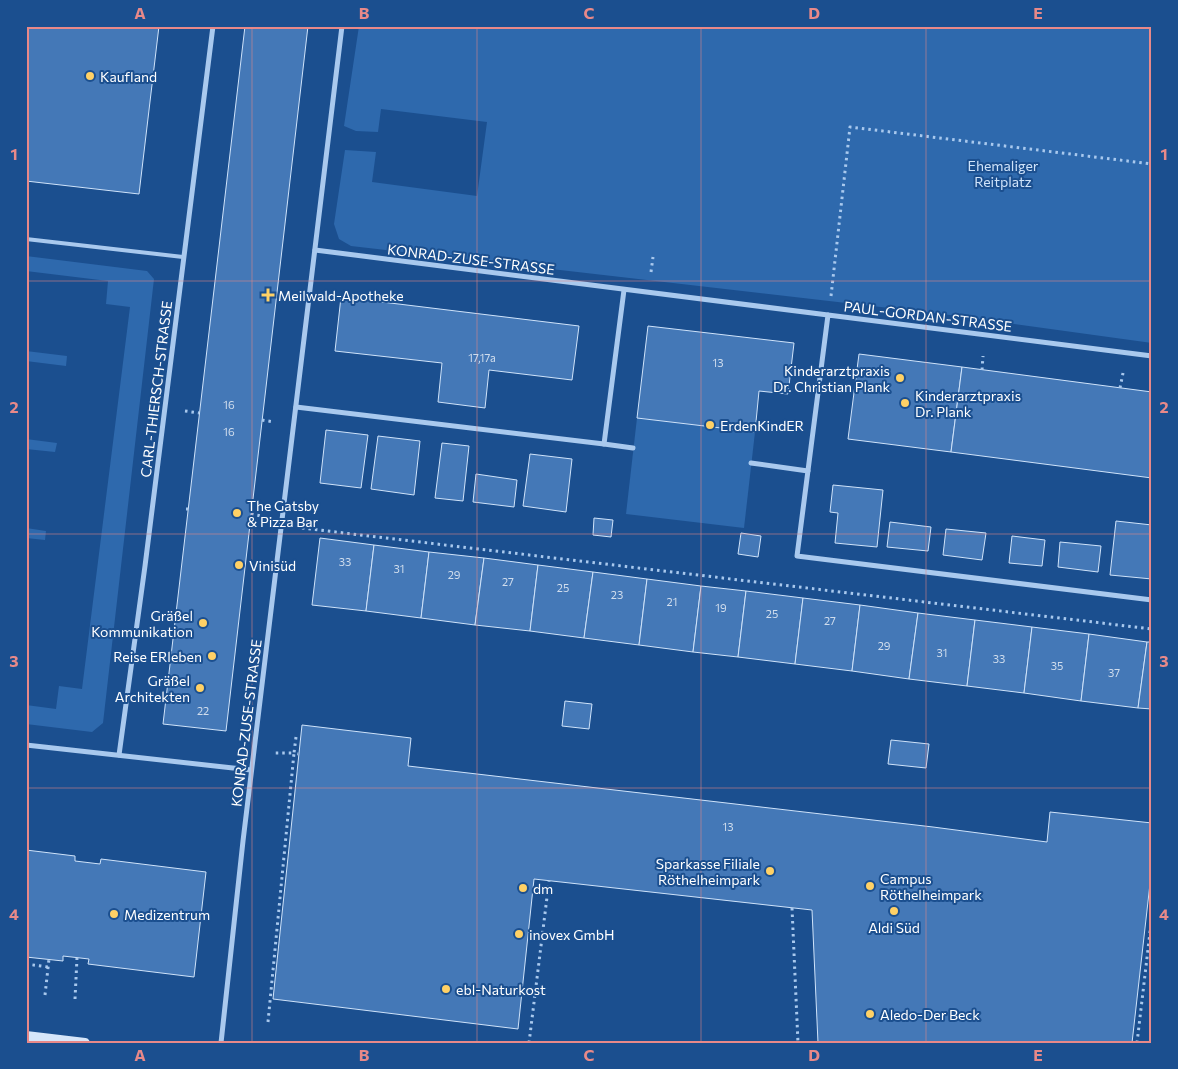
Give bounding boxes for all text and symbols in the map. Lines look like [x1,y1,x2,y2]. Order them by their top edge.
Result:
text: A [134,3,146,22]
text: B [359,3,370,22]
text: C [584,3,595,22]
text: D [808,3,820,22]
text: E [1033,3,1043,22]
place label: Kaufland [100,68,157,85]
marker: Kaufland [84,70,96,82]
text: 1 [10,144,18,163]
text: 1 [1160,144,1168,163]
park label: Ehemaliger Reitplatz [968,157,1039,190]
street label: KONRAD-ZUSE-STRASSE [386,240,556,278]
place label: Meilwald-Apotheke [278,287,404,304]
marker: Meilwald-Apotheke [262,289,274,301]
street label: PAUL-GORDAN-STRASSE [843,297,1013,335]
street label: CARL-THIERSCH-STRASSE [137,300,175,478]
house number: 17,17a [468,351,496,364]
house number: 13 [713,356,723,369]
place label: Kinderarztpraxis Dr. Christian Plank [773,362,890,395]
marker: Kinderarztpraxis Dr. Christian Plank [894,372,906,384]
place label: Kinderarztpraxis Dr. Plank [915,387,1021,420]
text: 2 [9,397,19,416]
marker: Kinderarztpraxis Dr. Plank [899,397,911,409]
text: 2 [1159,397,1169,416]
house number: 16 [223,398,235,411]
place label: ErdenKindER [720,417,804,434]
marker: ErdenKindER [704,419,716,431]
house number: 16 [223,425,235,438]
place label: The Gatsby & Pizza Bar [247,497,319,530]
marker: The Gatsby & Pizza Bar [231,507,243,519]
house number: 33 [339,555,351,568]
place label: Vinisüd [249,557,296,574]
marker: Vinisüd [233,559,245,571]
house number: 31 [394,562,404,575]
house number: 29 [448,568,461,581]
house number: 27 [502,575,514,588]
house number: 25 [557,581,569,594]
house number: 23 [611,588,623,601]
house number: 21 [667,595,677,608]
house number: 19 [715,601,727,614]
place label: Gräßel Kommunikation [91,607,193,640]
house number: 25 [766,607,778,620]
house number: 27 [824,614,836,627]
marker: Gräßel Kommunikation [197,617,209,629]
street label: KONRAD-ZUSE-STRASSE [227,638,265,808]
house number: 29 [878,639,891,652]
house number: 31 [937,646,947,659]
place label: Reise ERleben [113,648,202,665]
marker: Reise ERleben [206,650,218,662]
text: 3 [9,651,19,670]
text: 3 [1159,651,1169,670]
house number: 33 [993,652,1005,665]
house number: 35 [1051,659,1063,672]
house number: 37 [1108,666,1120,679]
place label: Gräßel Architekten [115,672,190,705]
marker: Gräßel Architekten [194,682,206,694]
house number: 22 [197,704,209,717]
house number: 13 [723,820,733,833]
place label: Sparkasse Filiale Röthelheimpark [656,855,760,888]
marker: Sparkasse Filiale Röthelheimpark [764,865,776,877]
place label: Campus Röthelheimpark [880,870,982,903]
place label: dm [533,880,553,897]
marker: Campus Röthelheimpark [864,880,876,892]
marker: dm [517,882,529,894]
text: 4 [9,904,19,923]
text: 4 [1159,904,1169,923]
marker: Aldi Süd [888,905,900,917]
place label: Medizentrum [124,906,210,923]
marker: Medizentrum [108,908,120,920]
place label: Aldi Süd [868,919,920,936]
place label: inovex GmbH [529,926,614,943]
marker: inovex GmbH [513,928,525,940]
place label: ebl-Naturkost [456,981,546,998]
marker: ebl-Naturkost [440,983,452,995]
place label: Aledo-Der Beck [880,1006,980,1023]
marker: Aledo-Der Beck [864,1008,876,1020]
text: A [134,1045,146,1064]
text: B [359,1045,370,1064]
text: C [584,1045,595,1064]
text: D [808,1045,820,1064]
text: E [1033,1045,1043,1064]

